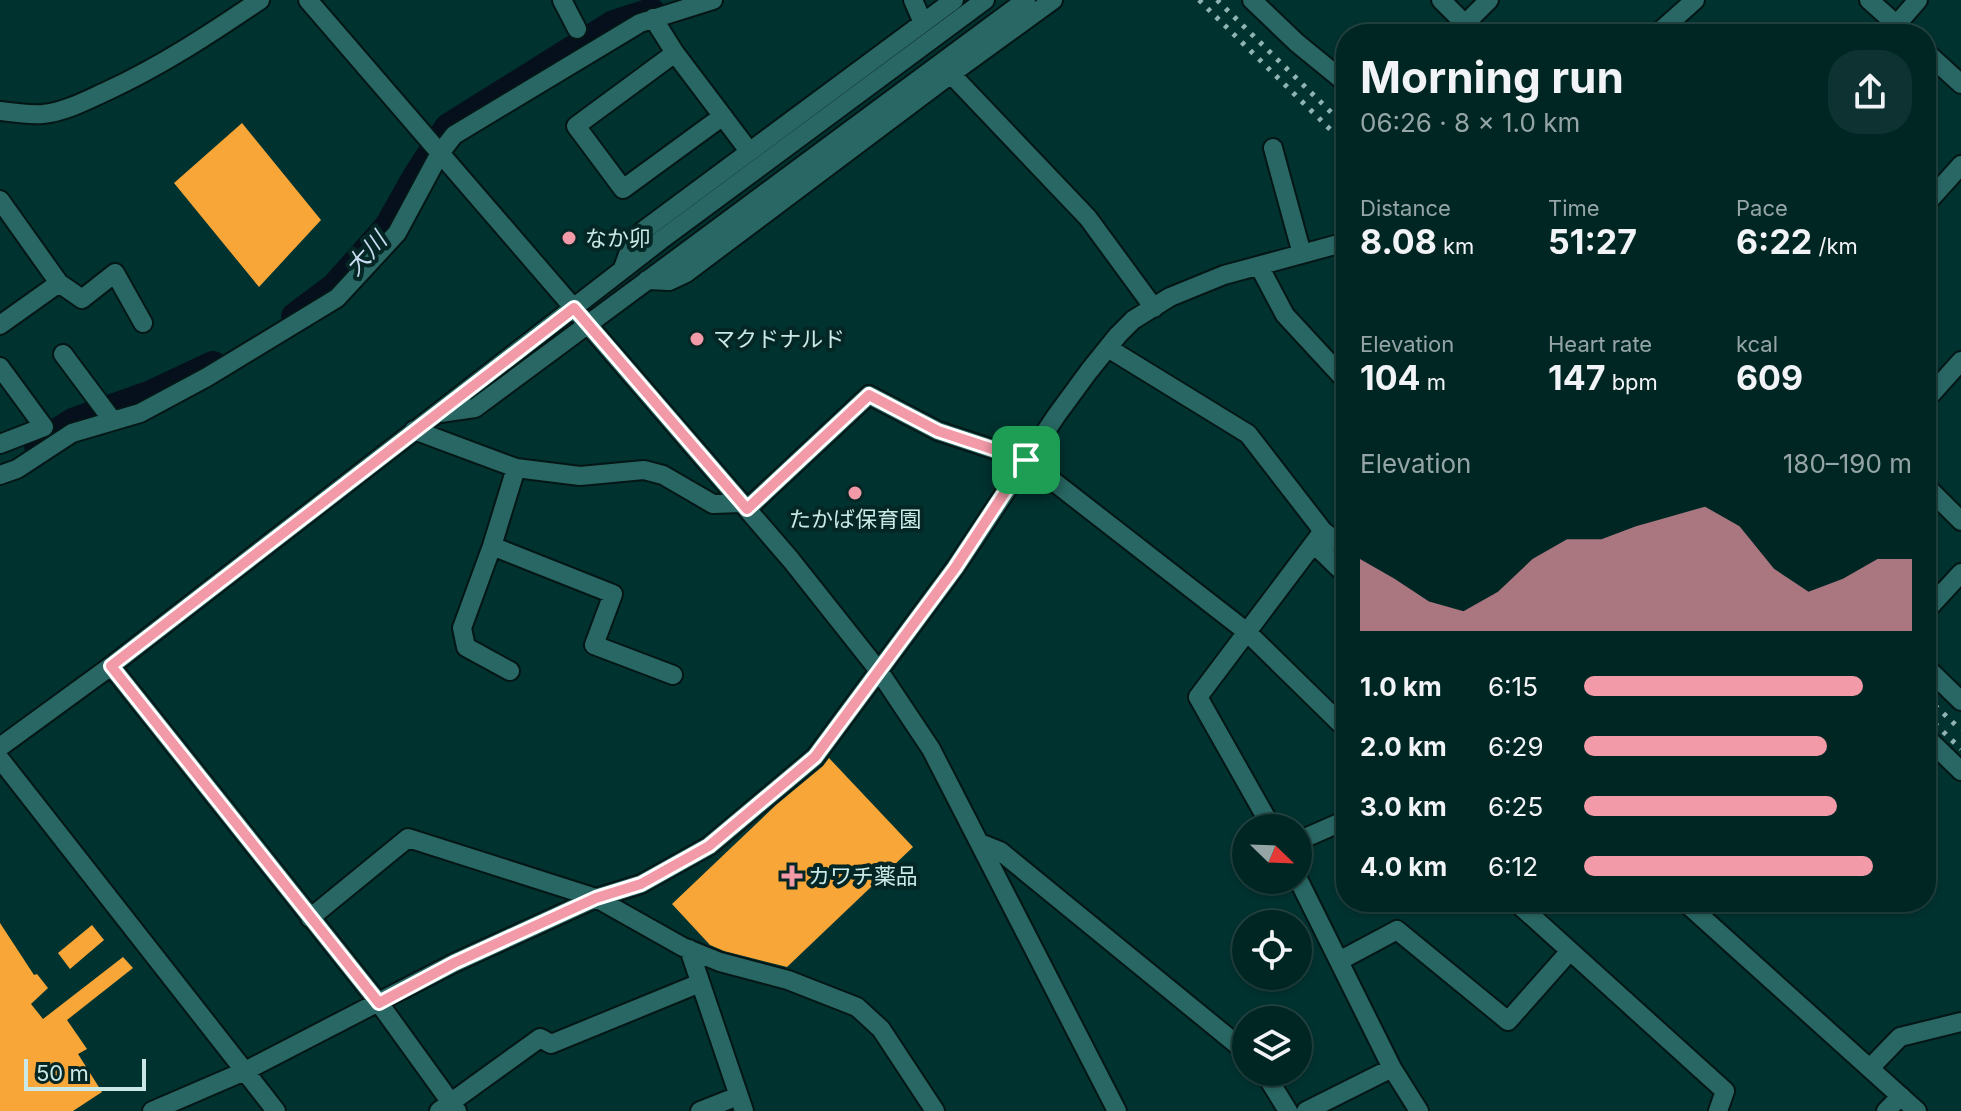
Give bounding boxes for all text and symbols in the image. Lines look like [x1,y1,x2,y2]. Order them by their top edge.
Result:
text: Morning run [1360,50,1624,104]
button: share [1828,50,1912,134]
text: 06:26 · 8 × 1.0 km [1360,107,1580,138]
text: Distance [1360,195,1451,221]
text: Time [1548,195,1600,221]
text: Pace [1736,195,1788,221]
text: 8.08 [1360,221,1437,262]
text: 51:27 [1548,221,1637,262]
text: 6:22 [1736,221,1812,262]
water label: 大川 [339,224,394,281]
place label: なか卯 [585,225,651,251]
marker: なか卯 [560,229,578,247]
text: km [1437,233,1474,259]
text: /km [1812,233,1858,259]
place label: マクドナルド [713,326,845,352]
marker: マクドナルド [688,330,706,348]
text: Elevation [1360,331,1454,357]
text: Heart rate [1548,331,1652,357]
text: kcal [1736,331,1778,357]
text: 104 [1360,357,1421,398]
text: 147 [1548,357,1605,398]
text: 609 [1736,357,1803,398]
text: m [1421,369,1446,395]
text: bpm [1605,369,1658,395]
pin [992,426,1060,494]
icon: arrive [1004,438,1048,482]
text: Elevation [1360,448,1471,479]
text: 180–190 m [1783,448,1912,479]
marker: たかば保育園 [846,484,864,502]
place label: たかば保育園 [789,506,921,532]
text: 1.0 km [1360,671,1442,702]
text: 6:15 [1488,671,1538,702]
text: 2.0 km [1360,731,1447,762]
text: 6:29 [1488,731,1544,762]
text: 3.0 km [1360,791,1447,822]
text: 6:25 [1488,791,1543,822]
north arrow [1232,814,1312,894]
map controls [1232,814,1312,1086]
text: 4.0 km [1360,851,1447,882]
text: 6:12 [1488,851,1538,882]
place label: カワチ薬品 [808,863,918,889]
marker: カワチ薬品 [783,867,801,885]
button: locate [1232,910,1312,990]
button: layers [1232,1006,1312,1086]
scale bar [24,1055,146,1091]
text: 50 m [36,1060,89,1086]

